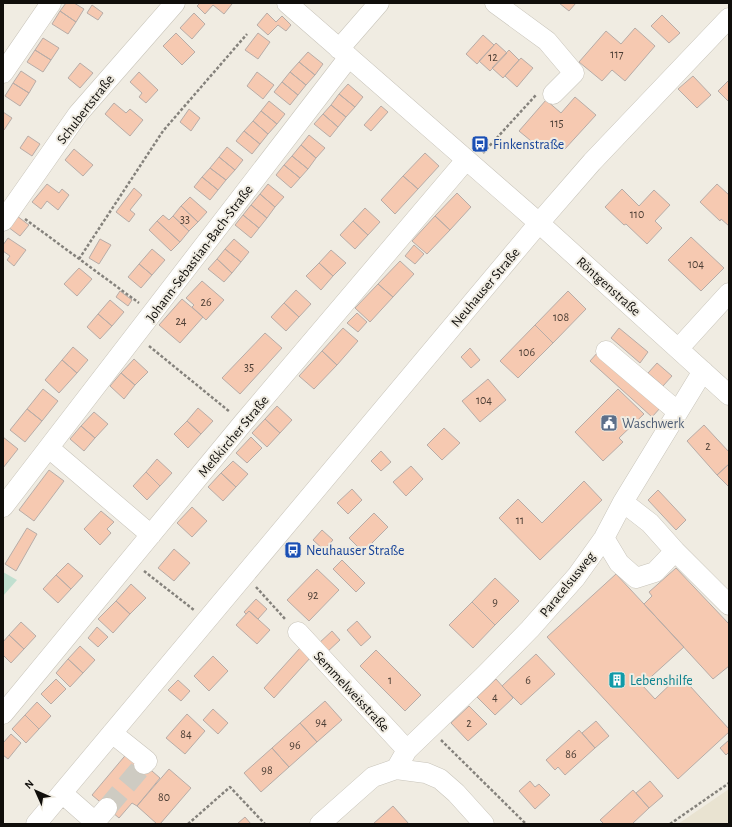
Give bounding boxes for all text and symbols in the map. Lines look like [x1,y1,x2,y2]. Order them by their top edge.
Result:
house number: 117 [610,48,624,60]
house number: 12 [488,51,498,63]
street label: Schubertstraße [55,72,117,147]
house number: 115 [550,117,564,129]
bus stop icon: Finkenstraße [470,134,490,154]
place label: Finkenstraße [493,138,564,152]
street label: Johann-Sebastian-Bach-Straße [144,183,256,325]
house number: 110 [630,208,644,220]
house number: 33 [180,213,190,225]
street label: Neuhauser Straße [449,245,523,330]
street label: Röntgenstraße [574,255,643,319]
house number: 104 [688,258,704,270]
house number: 26 [200,296,212,308]
house number: 108 [553,311,569,323]
house number: 24 [175,315,187,327]
house number: 106 [519,346,535,358]
house number: 35 [244,361,254,373]
street label: Meßkircher Straße [196,393,272,480]
house number: 104 [476,394,492,406]
public building icon: Waschwerk [599,413,619,433]
place label: Waschwerk [622,417,685,431]
house number: 2 [705,440,711,452]
house number: 11 [516,514,524,526]
bus stop icon: Neuhauser Straße [283,540,303,560]
place label: Neuhauser Straße [306,544,404,558]
street label: Paracelsusweg [537,549,598,620]
house number: 92 [307,589,319,601]
house number: 9 [492,596,498,608]
street label: Semmelweisstraße [311,649,392,734]
building icon: Lebenshilfe [607,670,627,690]
house number: 1 [388,674,392,686]
house number: 6 [525,674,531,686]
place label: Lebenshilfe [630,674,693,688]
house number: 4 [492,691,498,703]
house number: 94 [315,716,327,728]
house number: 2 [466,717,472,729]
house number: 84 [180,728,192,740]
house number: 96 [289,739,301,751]
house number: 86 [565,748,577,760]
house number: 98 [261,764,273,776]
north arrow [16,771,56,811]
text: N [23,778,36,791]
house number: 80 [158,791,170,803]

